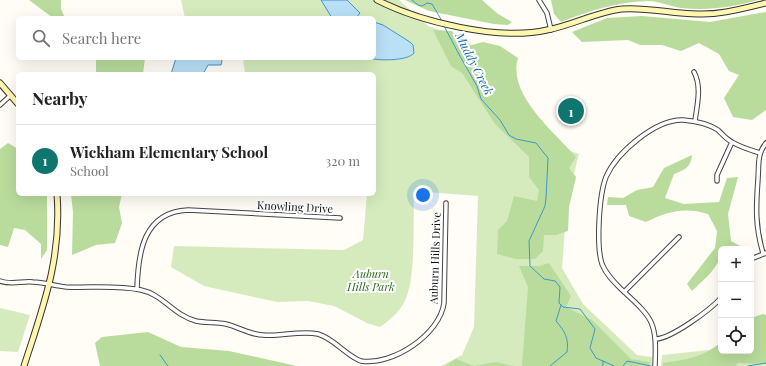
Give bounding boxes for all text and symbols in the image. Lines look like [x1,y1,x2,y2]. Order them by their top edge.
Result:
search box [16,16,376,60]
icon: search [30,27,52,49]
text: Search here [62,28,141,48]
water label: Muddy Creek [452,29,498,98]
text: Nearby [32,87,87,109]
pin: 1 [558,96,584,126]
text: Wickham Elementary School [70,142,268,162]
text: 1 [43,152,47,169]
text: 320 m [325,152,360,169]
text: School [70,162,109,179]
your location [413,185,433,205]
street label: Knowling Drive [257,197,334,216]
street label: Auburn Hills Drive [425,211,444,305]
map controls [718,246,754,354]
button: + [718,246,754,282]
park label: Auburn Hills Park [346,266,395,294]
button: − [718,282,754,318]
button: locate [718,318,754,354]

